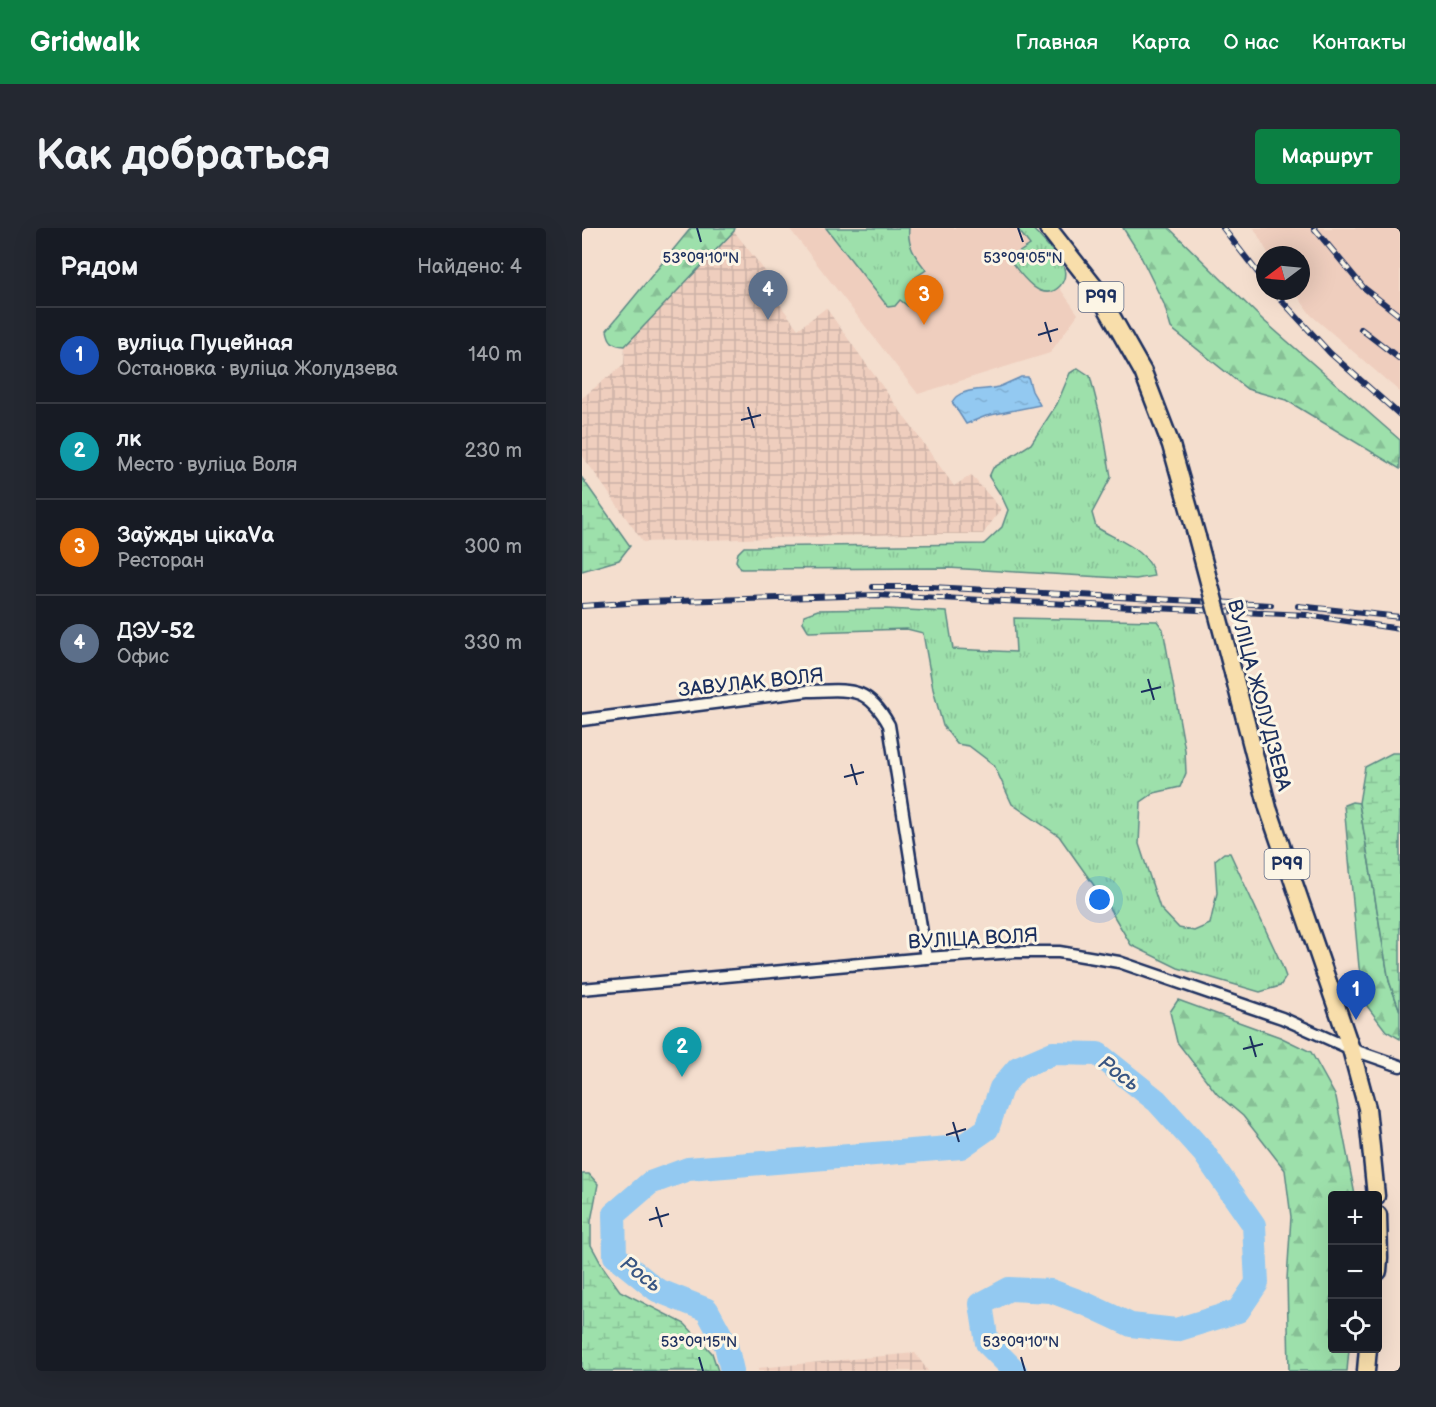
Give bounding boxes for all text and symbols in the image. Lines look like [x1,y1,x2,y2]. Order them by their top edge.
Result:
text: Gridwalk [30,26,140,59]
text: Главная [1015,30,1098,55]
text: Карта [1131,30,1190,55]
text: О нас [1223,30,1279,55]
text: Контакты [1312,30,1406,55]
button: Маршрут [1255,129,1400,184]
text: Как добраться [36,131,331,182]
north arrow [1256,246,1310,300]
text: 53°09'10"N [663,249,739,268]
text: 53°09'05"N [983,249,1063,268]
text: Рядом [60,252,138,283]
text: Найдено: 4 [417,255,522,279]
pin: 4 [748,270,788,320]
pin: 3 [904,276,944,325]
road number: Р99 [1078,282,1124,312]
text: вуліца Пуцейная [117,330,293,357]
text: 1 [75,343,84,367]
text: 140 m [468,343,522,367]
text: Остановка · вуліца Жолудзева [117,357,398,381]
text: лк [117,426,141,453]
text: 2 [74,439,85,463]
text: 230 m [465,439,522,463]
text: Место · вуліца Воля [117,453,297,477]
text: Заўжды цікаVа [117,522,274,549]
text: 3 [74,535,85,559]
text: 300 m [464,535,522,559]
text: Ресторан [117,549,204,573]
street label: ВУЛІЦА ЖОЛУДЗЕВА [1222,597,1296,794]
text: ДЭУ-52 [117,618,195,645]
text: 4 [74,631,85,655]
text: 330 m [464,631,522,655]
text: Офис [117,645,169,669]
street label: ЗАВУЛАК ВОЛЯ [677,663,825,703]
road number: Р99 [1264,849,1310,879]
your location [1085,885,1114,914]
street label: ВУЛІЦА ВОЛЯ [907,924,1039,954]
pin: 1 [1336,970,1376,1020]
pin: 2 [662,1028,702,1077]
water label: Рось [1093,1050,1144,1097]
map controls [1328,1191,1382,1353]
button: + [1328,1191,1382,1245]
button: − [1328,1245,1382,1299]
water label: Рось [615,1251,666,1298]
button: locate [1328,1299,1382,1353]
text: 53°09'15"N [661,1333,737,1352]
text: 53°09'10"N [983,1333,1059,1352]

